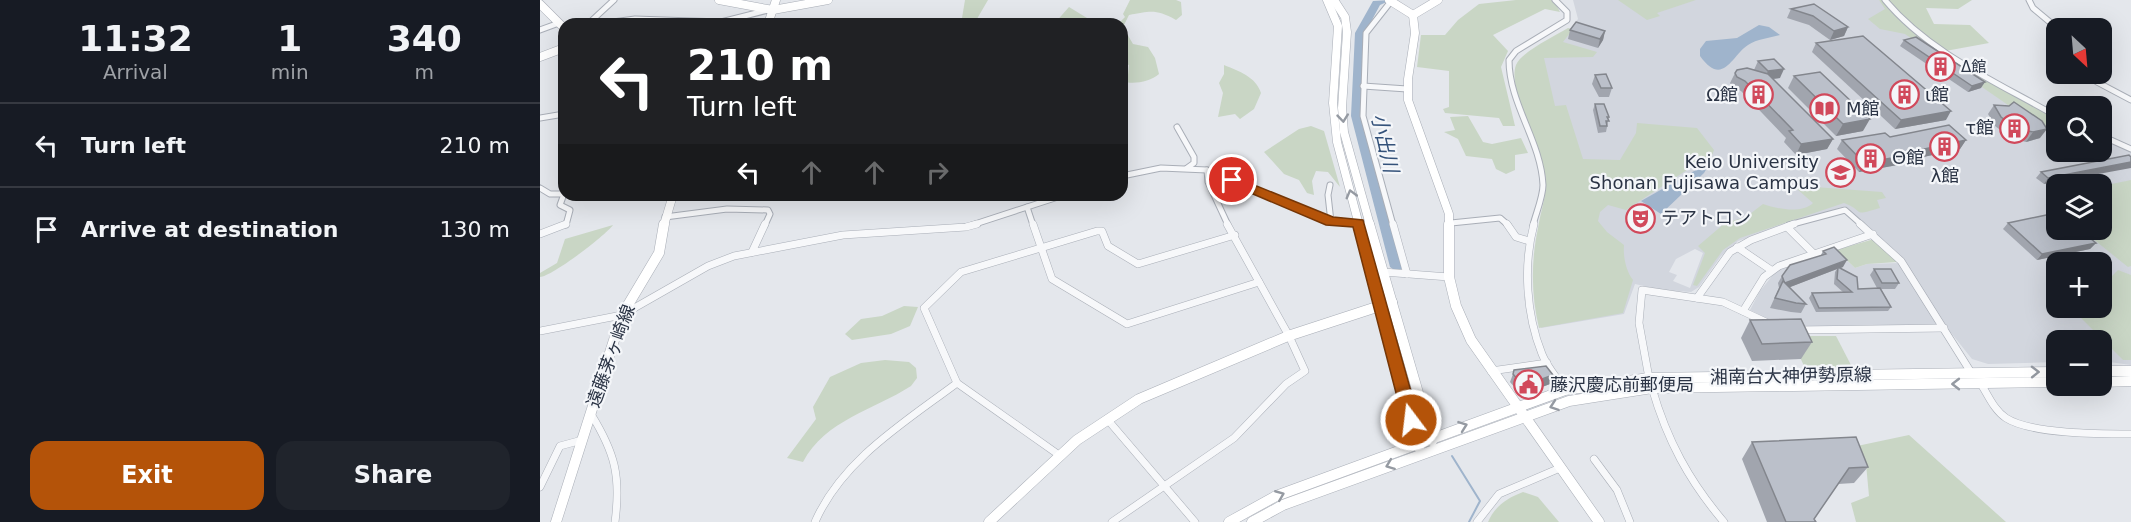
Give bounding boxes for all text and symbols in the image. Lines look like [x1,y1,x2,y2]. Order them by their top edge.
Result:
text: 11:32 [78,18,193,59]
text: 1 [277,18,302,59]
text: 340 [387,18,462,59]
north arrow [2046,18,2112,84]
map controls [2046,18,2112,396]
text: 210 m [687,41,833,90]
icon: left [588,42,666,120]
building icon: Δ館 [1924,51,1956,83]
place label: Δ館 [1961,58,1986,76]
text: Arrival [103,60,168,84]
text: min [271,60,309,84]
text: m [415,60,434,84]
building icon: Ω館 [1743,79,1775,111]
building icon: ι館 [1888,79,1920,111]
place label: Ω館 [1706,84,1738,105]
place label: ι館 [1925,84,1949,105]
text: Turn left [687,91,797,122]
library icon: Μ館 [1809,93,1841,125]
button: search [2046,96,2112,162]
place label: Μ館 [1846,98,1880,119]
water label: 小出川 [1367,111,1404,177]
building icon: τ館 [1999,112,2031,144]
one-way arrow [1336,114,1349,123]
place label: τ館 [1965,117,1994,138]
icon: left [30,129,63,162]
building icon: λ館 [1929,131,1961,163]
text: Turn left [81,133,186,158]
text: 210 m [440,133,510,158]
building icon: Θ館 [1855,142,1887,174]
place label: Θ館 [1892,147,1924,168]
place label: Keio University Shonan Fujisawa Campus [1590,151,1819,193]
pin [1206,154,1257,205]
icon: left [732,156,765,189]
icon: ahead [795,156,828,189]
icon: ahead [858,156,891,189]
icon: right [921,156,954,189]
school or university icon: Keio University Shonan Fujisawa Campus [1824,156,1856,188]
icon: arrive [1215,163,1248,196]
place label: λ館 [1931,165,1959,186]
button: layers [2046,174,2112,240]
one-way arrow [1345,190,1358,200]
theatre icon: テアトロン [1624,202,1656,234]
place label: テアトロン [1661,207,1751,228]
icon: arrive [30,213,63,246]
text: Arrive at destination [81,217,338,242]
text: 130 m [440,217,510,242]
button: + [2046,252,2112,318]
street label: 遠藤茅ヶ崎線 [582,301,639,410]
button: − [2046,330,2112,396]
street label: 湘南台大神伊勢原線 [1710,364,1872,387]
one-way arrow [2031,366,2040,379]
public building icon: 藤沢慶応前郵便局 [1513,369,1545,401]
place label: 藤沢慶応前郵便局 [1550,374,1694,395]
one-way arrow [1952,378,1961,390]
position arrow [1379,388,1443,452]
one-way arrow [1549,399,1560,412]
one-way arrow [1457,421,1468,434]
button: Exit [30,441,264,510]
button: Share [276,441,510,510]
one-way arrow [1385,458,1396,470]
one-way arrow [1274,490,1285,502]

